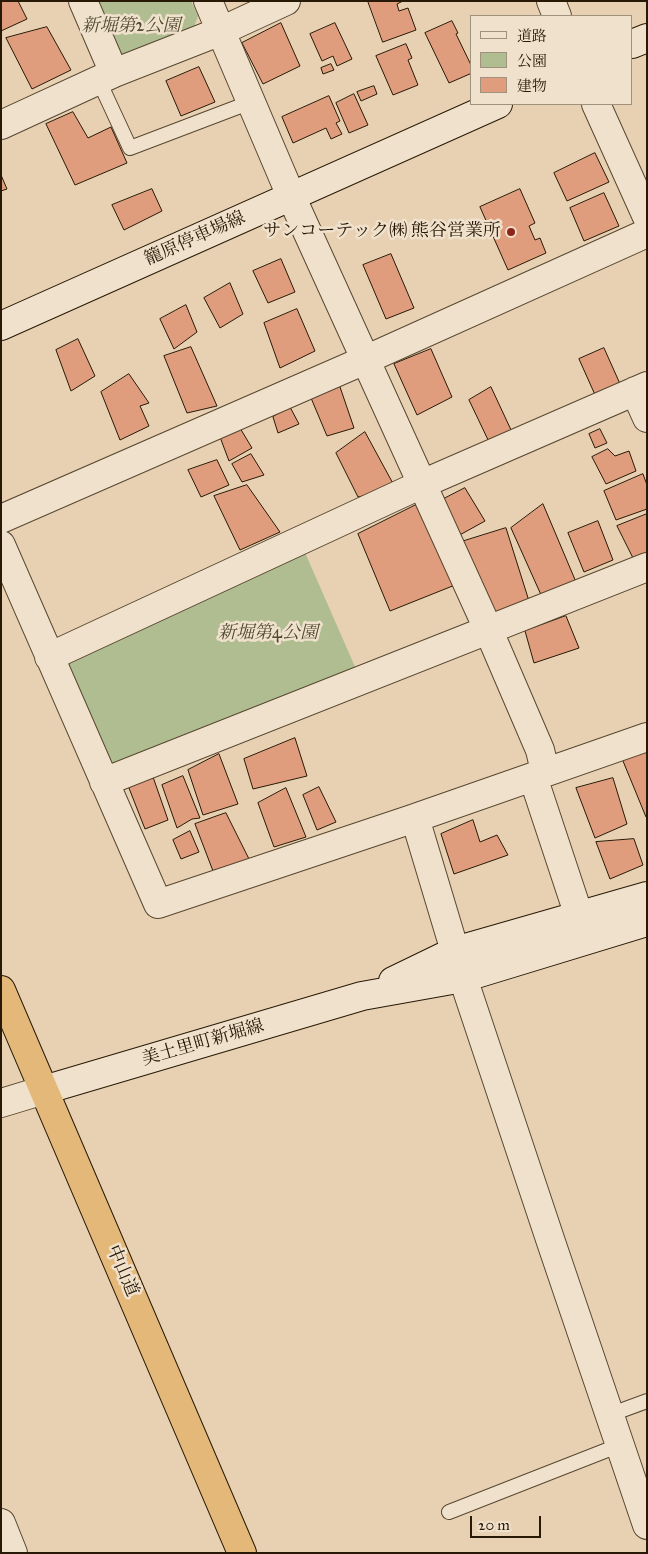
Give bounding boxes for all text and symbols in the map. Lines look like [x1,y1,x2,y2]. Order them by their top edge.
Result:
legend [470,15,633,105]
park label: 新堀第2公園 [82,16,180,38]
text: 道路 [517,27,547,45]
text: 公園 [517,52,547,70]
text: 建物 [517,77,547,95]
street label: 籠原停車場線 [141,207,249,271]
place label: サンコーテック㈱ 熊谷営業所 [263,221,501,243]
marker: サンコーテック㈱ 熊谷営業所 [505,226,517,238]
park label: 新堀第4公園 [218,623,318,645]
street label: 美土里町新堀線 [139,1015,267,1071]
street label: 中山道 [102,1242,142,1300]
scale bar [473,1506,544,1538]
text: 20 m [478,1516,510,1534]

